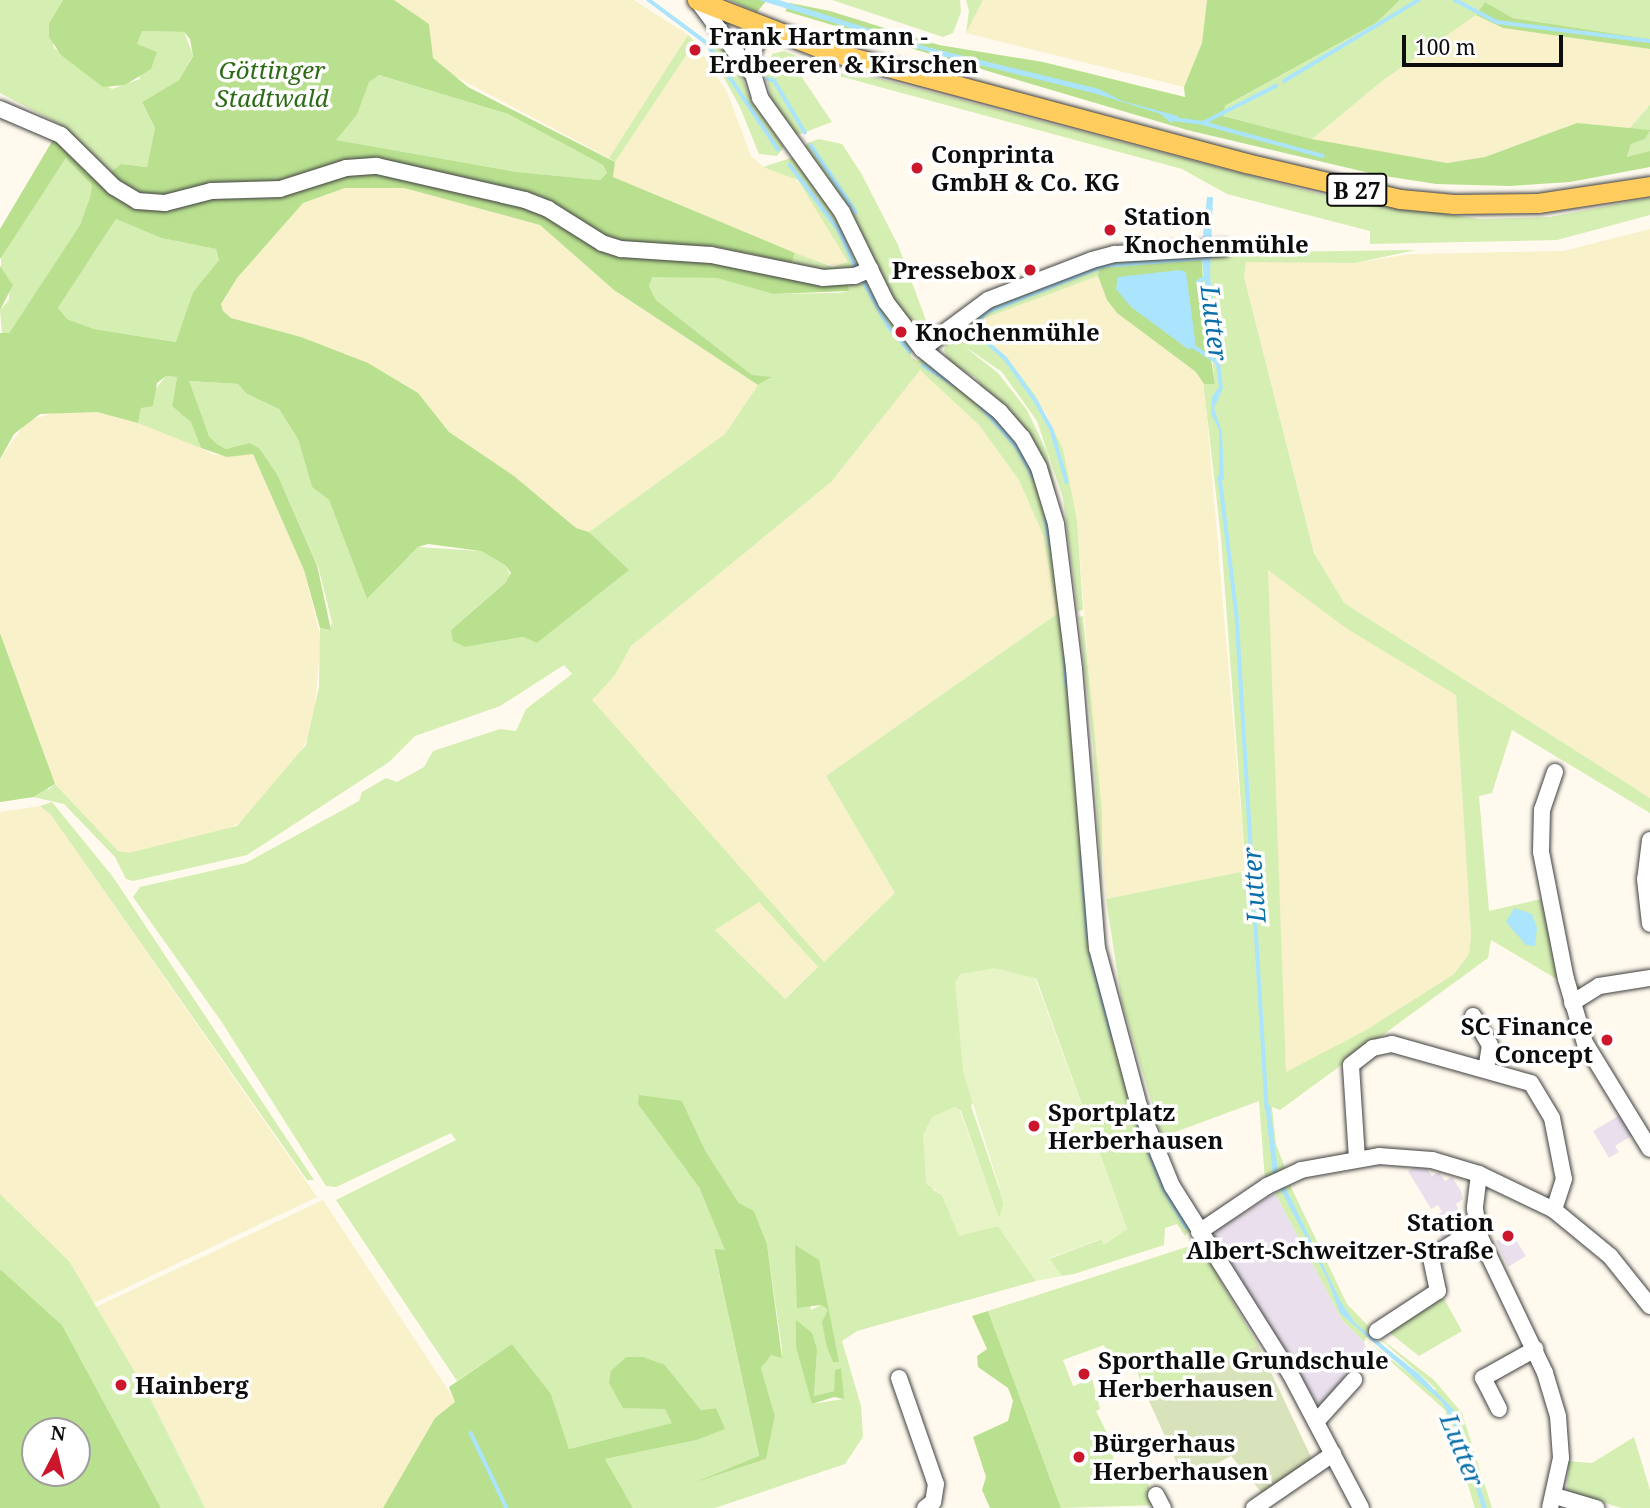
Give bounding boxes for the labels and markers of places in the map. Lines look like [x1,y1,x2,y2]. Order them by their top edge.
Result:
place label: Frank Hartmann - Erdbeeren & Kirschen [709,22,978,78]
marker: Frank Hartmann - Erdbeeren & Kirschen [687,42,703,58]
place label: Conprinta GmbH & Co. KG [931,140,1120,196]
marker: Conprinta GmbH & Co. KG [909,160,925,176]
place label: Station Knochenmühle [1124,202,1309,258]
marker: Station Knochenmühle [1102,222,1118,238]
place label: Pressebox [892,256,1016,284]
marker: Pressebox [1022,262,1038,278]
place label: Knochenmühle [915,318,1100,346]
marker: Knochenmühle [893,324,909,340]
place label: SC Finance Concept [1461,1012,1593,1068]
marker: SC Finance Concept [1599,1032,1615,1048]
place label: Sportplatz Herberhausen [1048,1098,1223,1154]
marker: Sportplatz Herberhausen [1026,1118,1042,1134]
place label: Station Albert-Schweitzer-Straße [1186,1208,1494,1264]
marker: Station Albert-Schweitzer-Straße [1500,1228,1516,1244]
place label: Sporthalle Grundschule Herberhausen [1098,1346,1389,1402]
marker: Sporthalle Grundschule Herberhausen [1076,1366,1092,1382]
place label: Hainberg [135,1371,249,1399]
marker: Hainberg [113,1377,129,1393]
place label: Bürgerhaus Herberhausen [1093,1429,1268,1485]
marker: Bürgerhaus Herberhausen [1071,1449,1087,1465]

